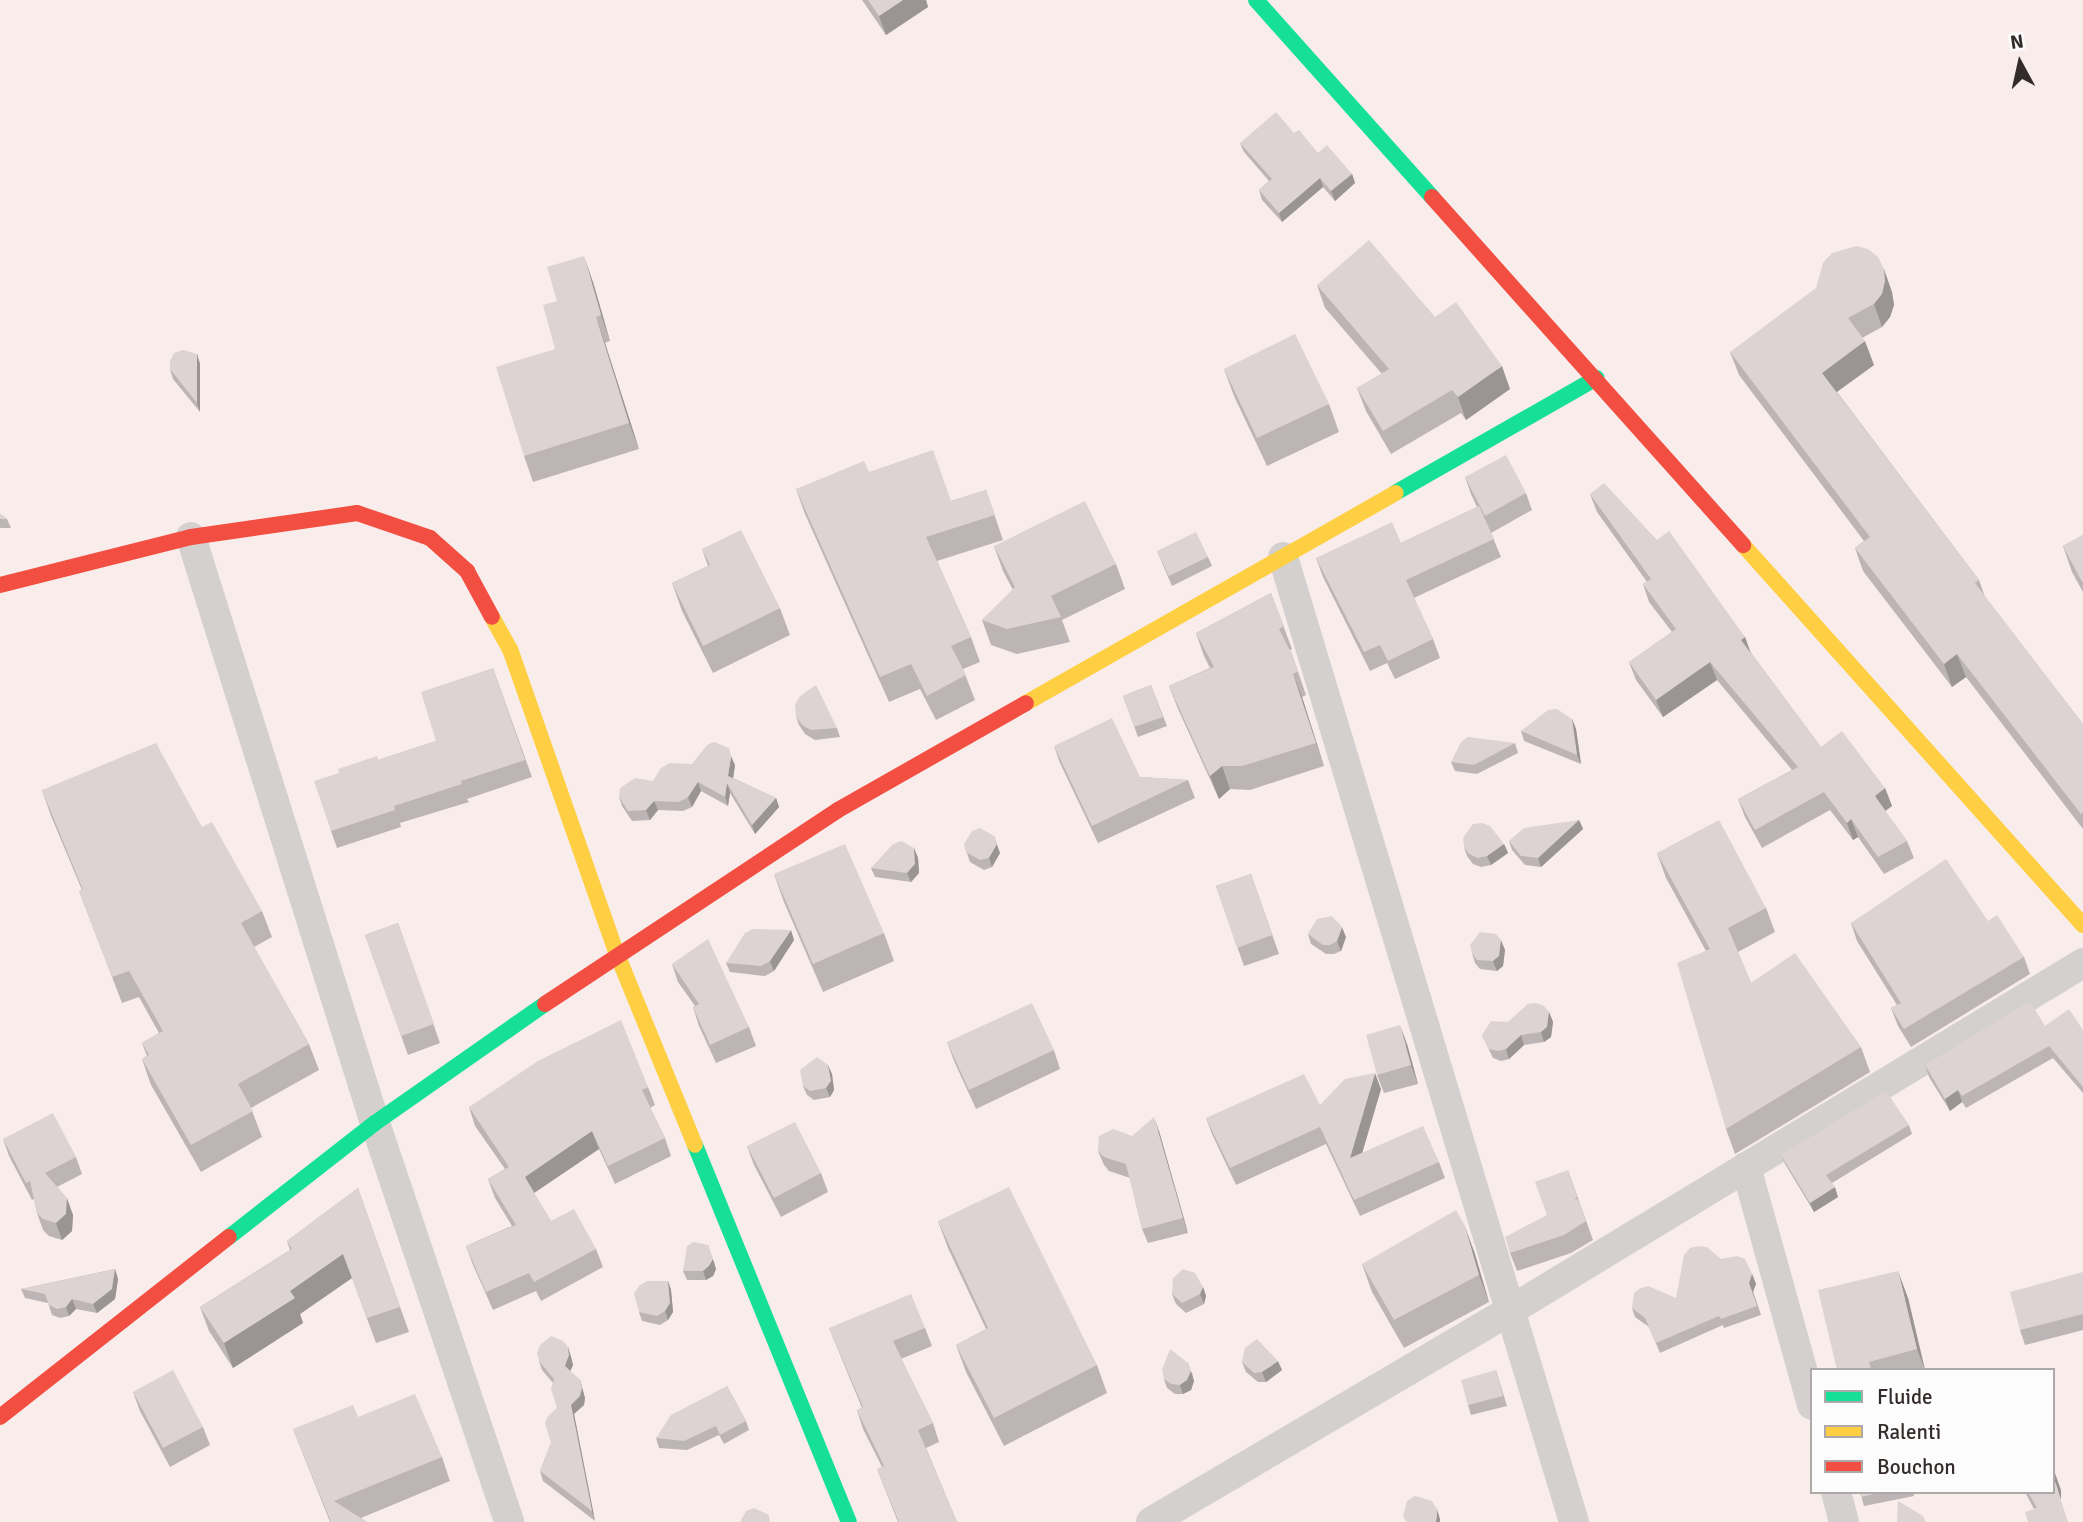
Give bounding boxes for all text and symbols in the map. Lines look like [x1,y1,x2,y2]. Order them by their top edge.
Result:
north arrow [1985,28,2055,98]
text: N [2009,29,2025,55]
legend [1810,1368,2055,1494]
text: Fluide [1877,1384,1933,1410]
text: Ralenti [1877,1419,1941,1445]
text: Bouchon [1877,1454,1956,1480]

